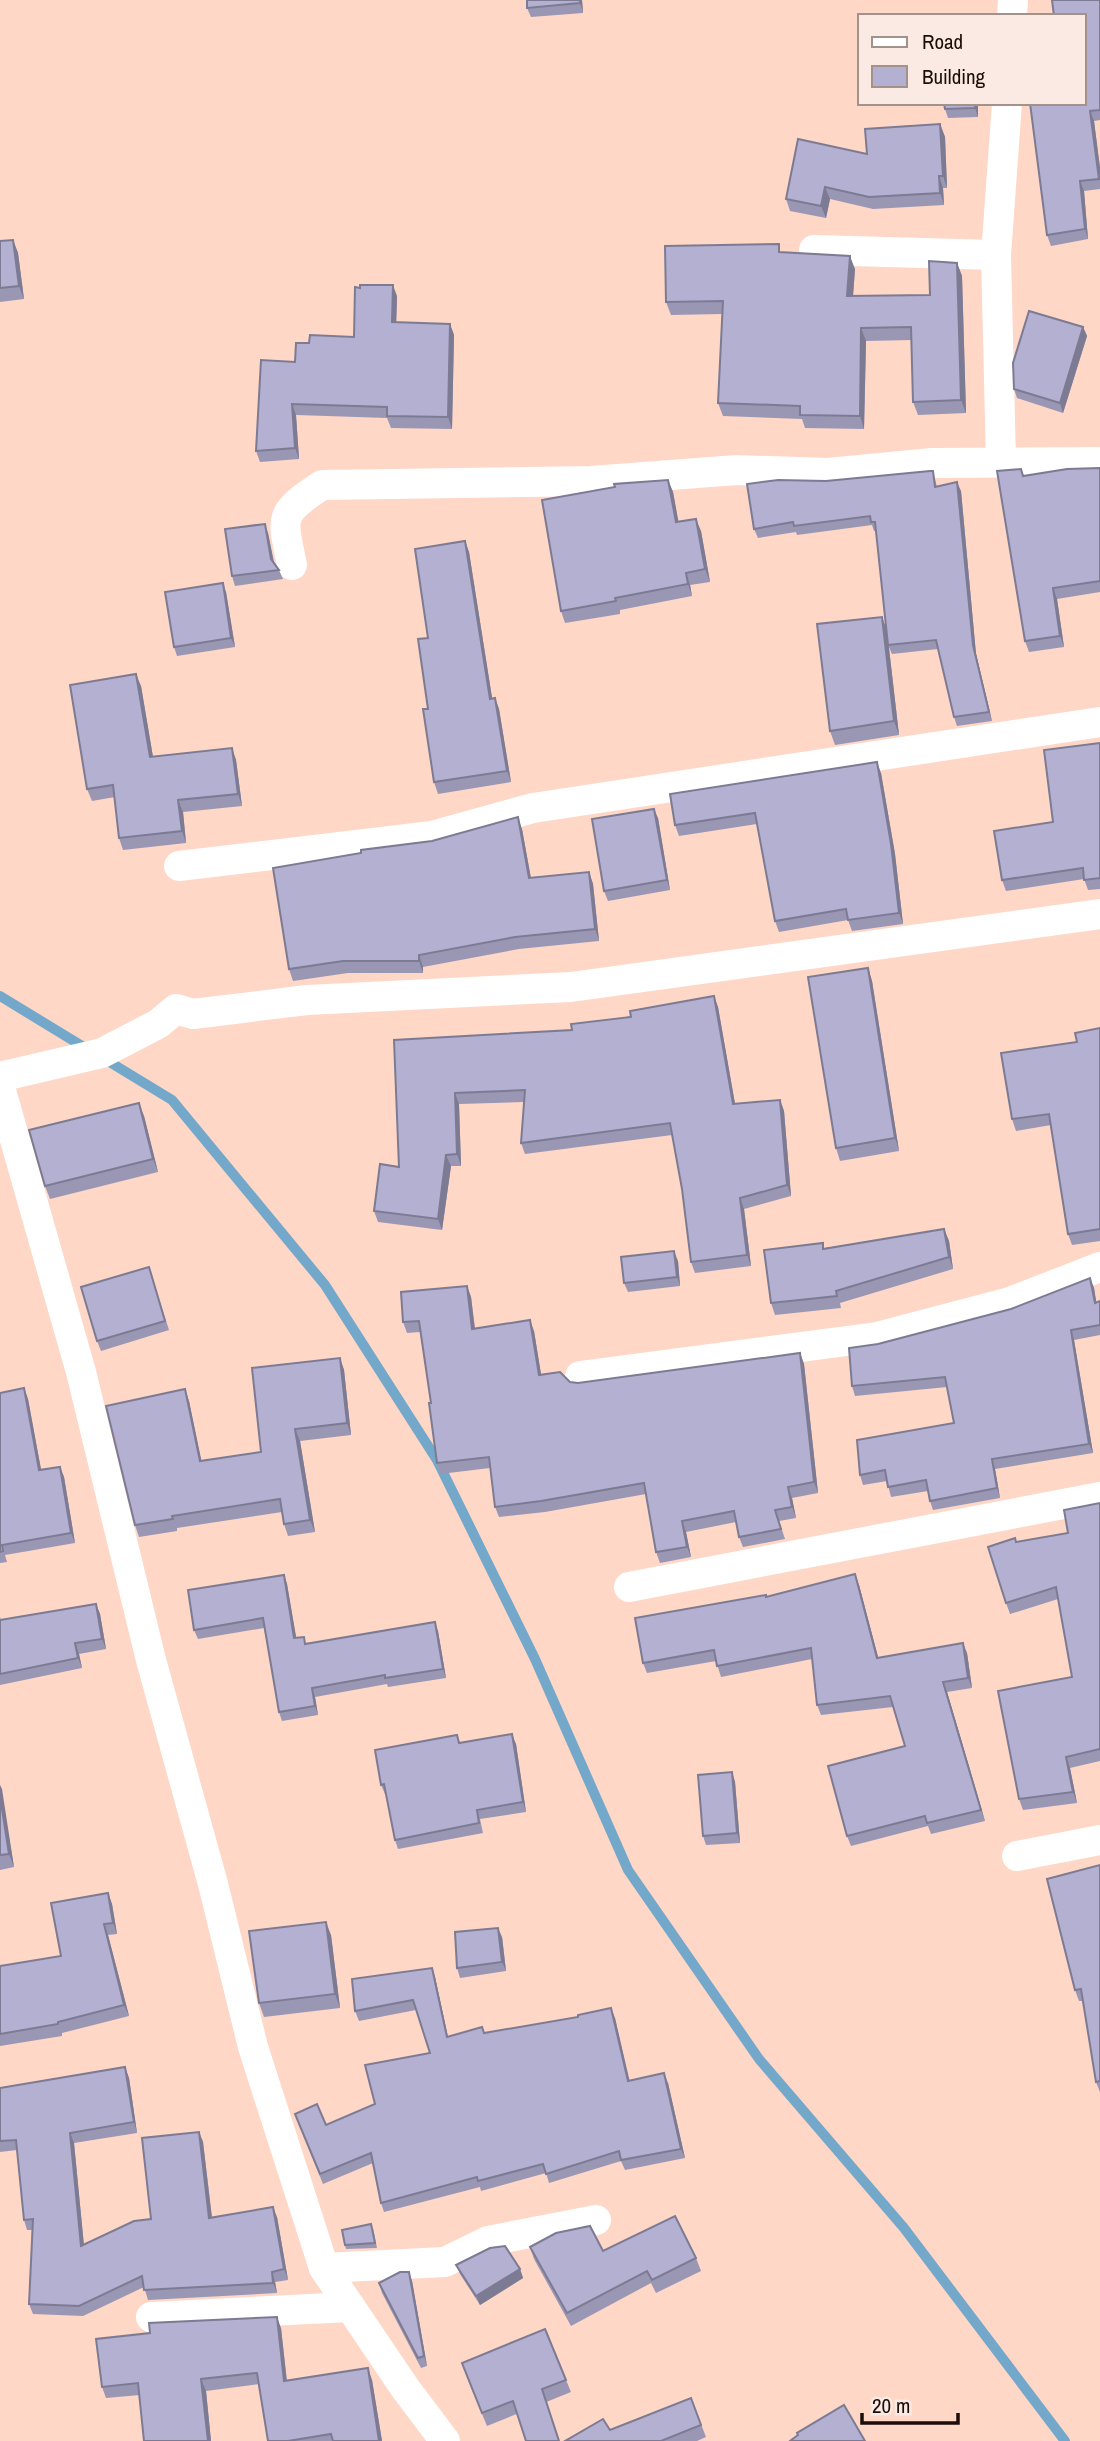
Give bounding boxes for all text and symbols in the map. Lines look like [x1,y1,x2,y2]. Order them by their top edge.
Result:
legend [858,14,1086,105]
text: Road [922,27,963,56]
text: Building [922,62,986,91]
scale bar [862,2382,958,2426]
text: 20 m [872,2391,910,2420]

